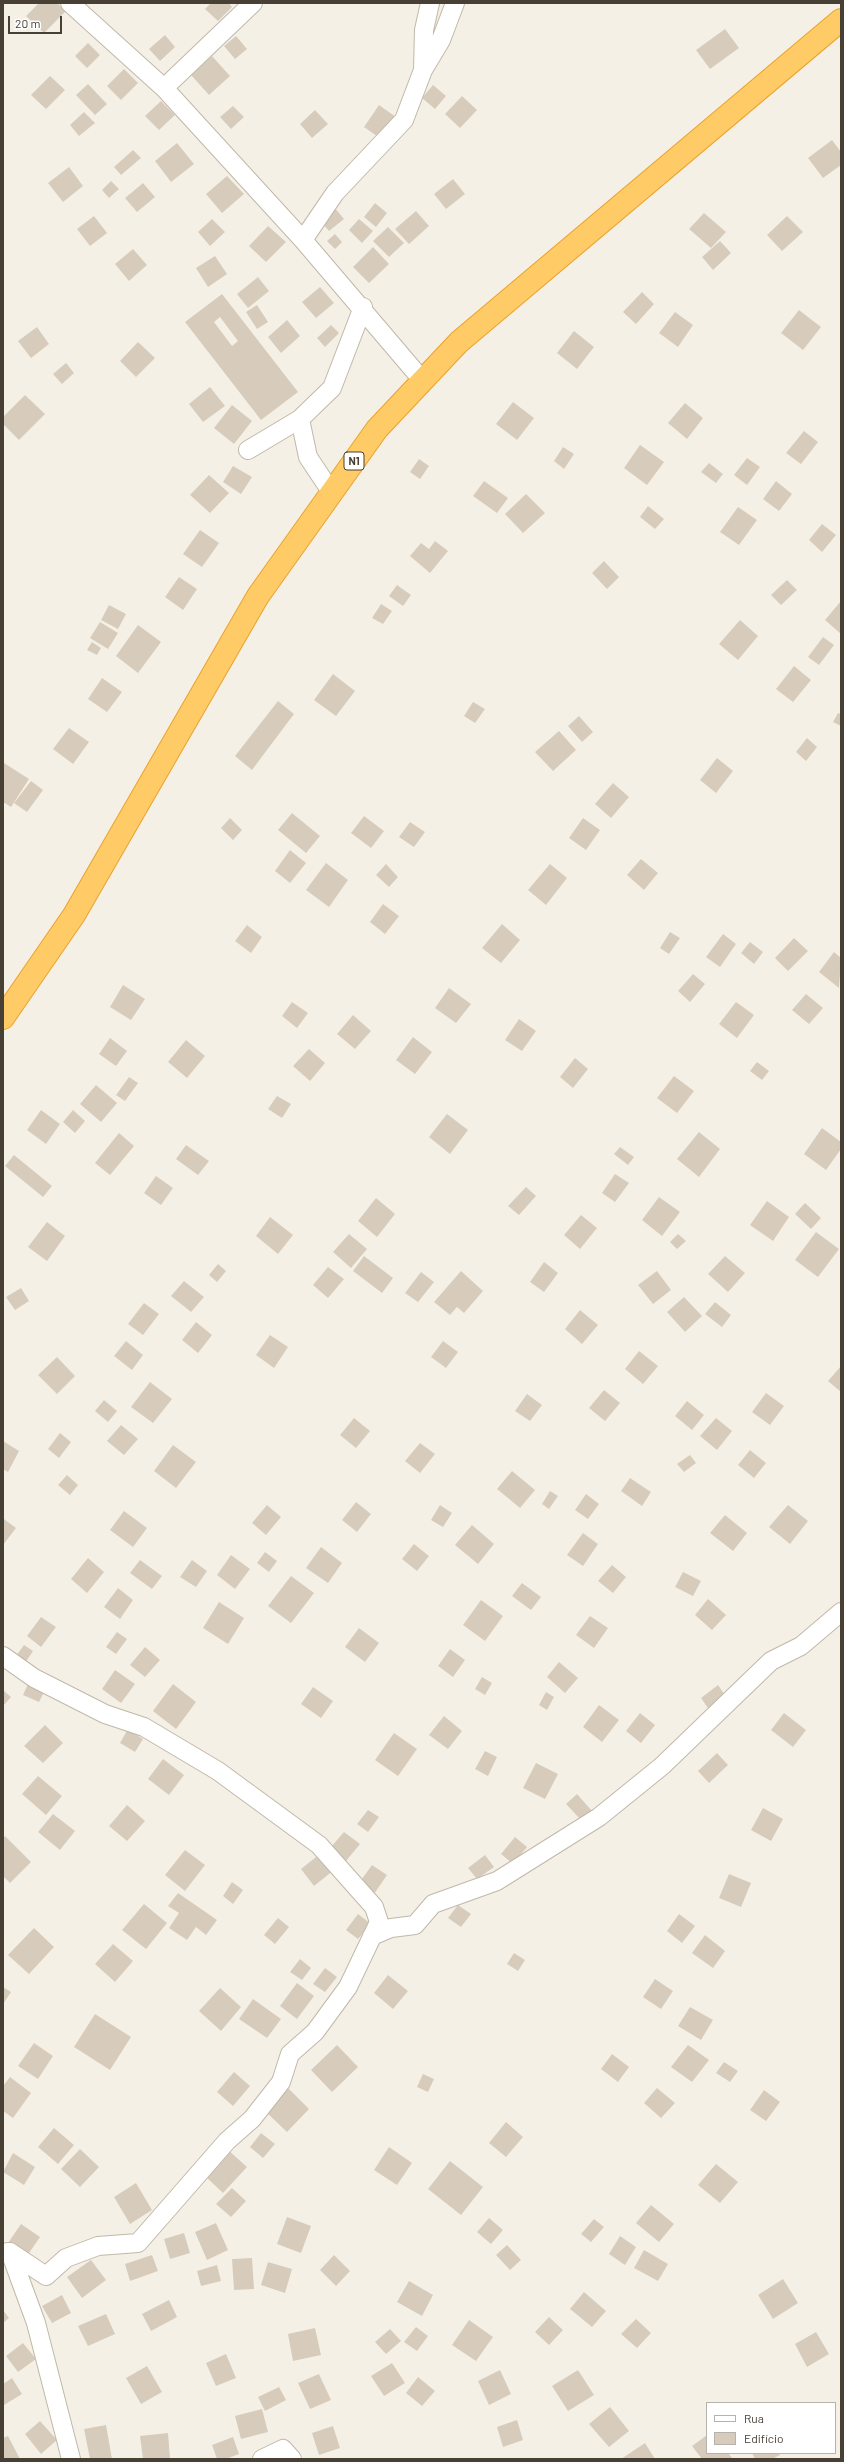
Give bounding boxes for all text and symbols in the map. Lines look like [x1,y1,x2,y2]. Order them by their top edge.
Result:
scale bar [10,8,64,34]
text: 20 m [15,16,41,30]
road number: N1 [344,452,364,470]
legend [706,2402,836,2454]
text: Rua [744,2411,764,2425]
text: Edifício [744,2431,784,2445]

